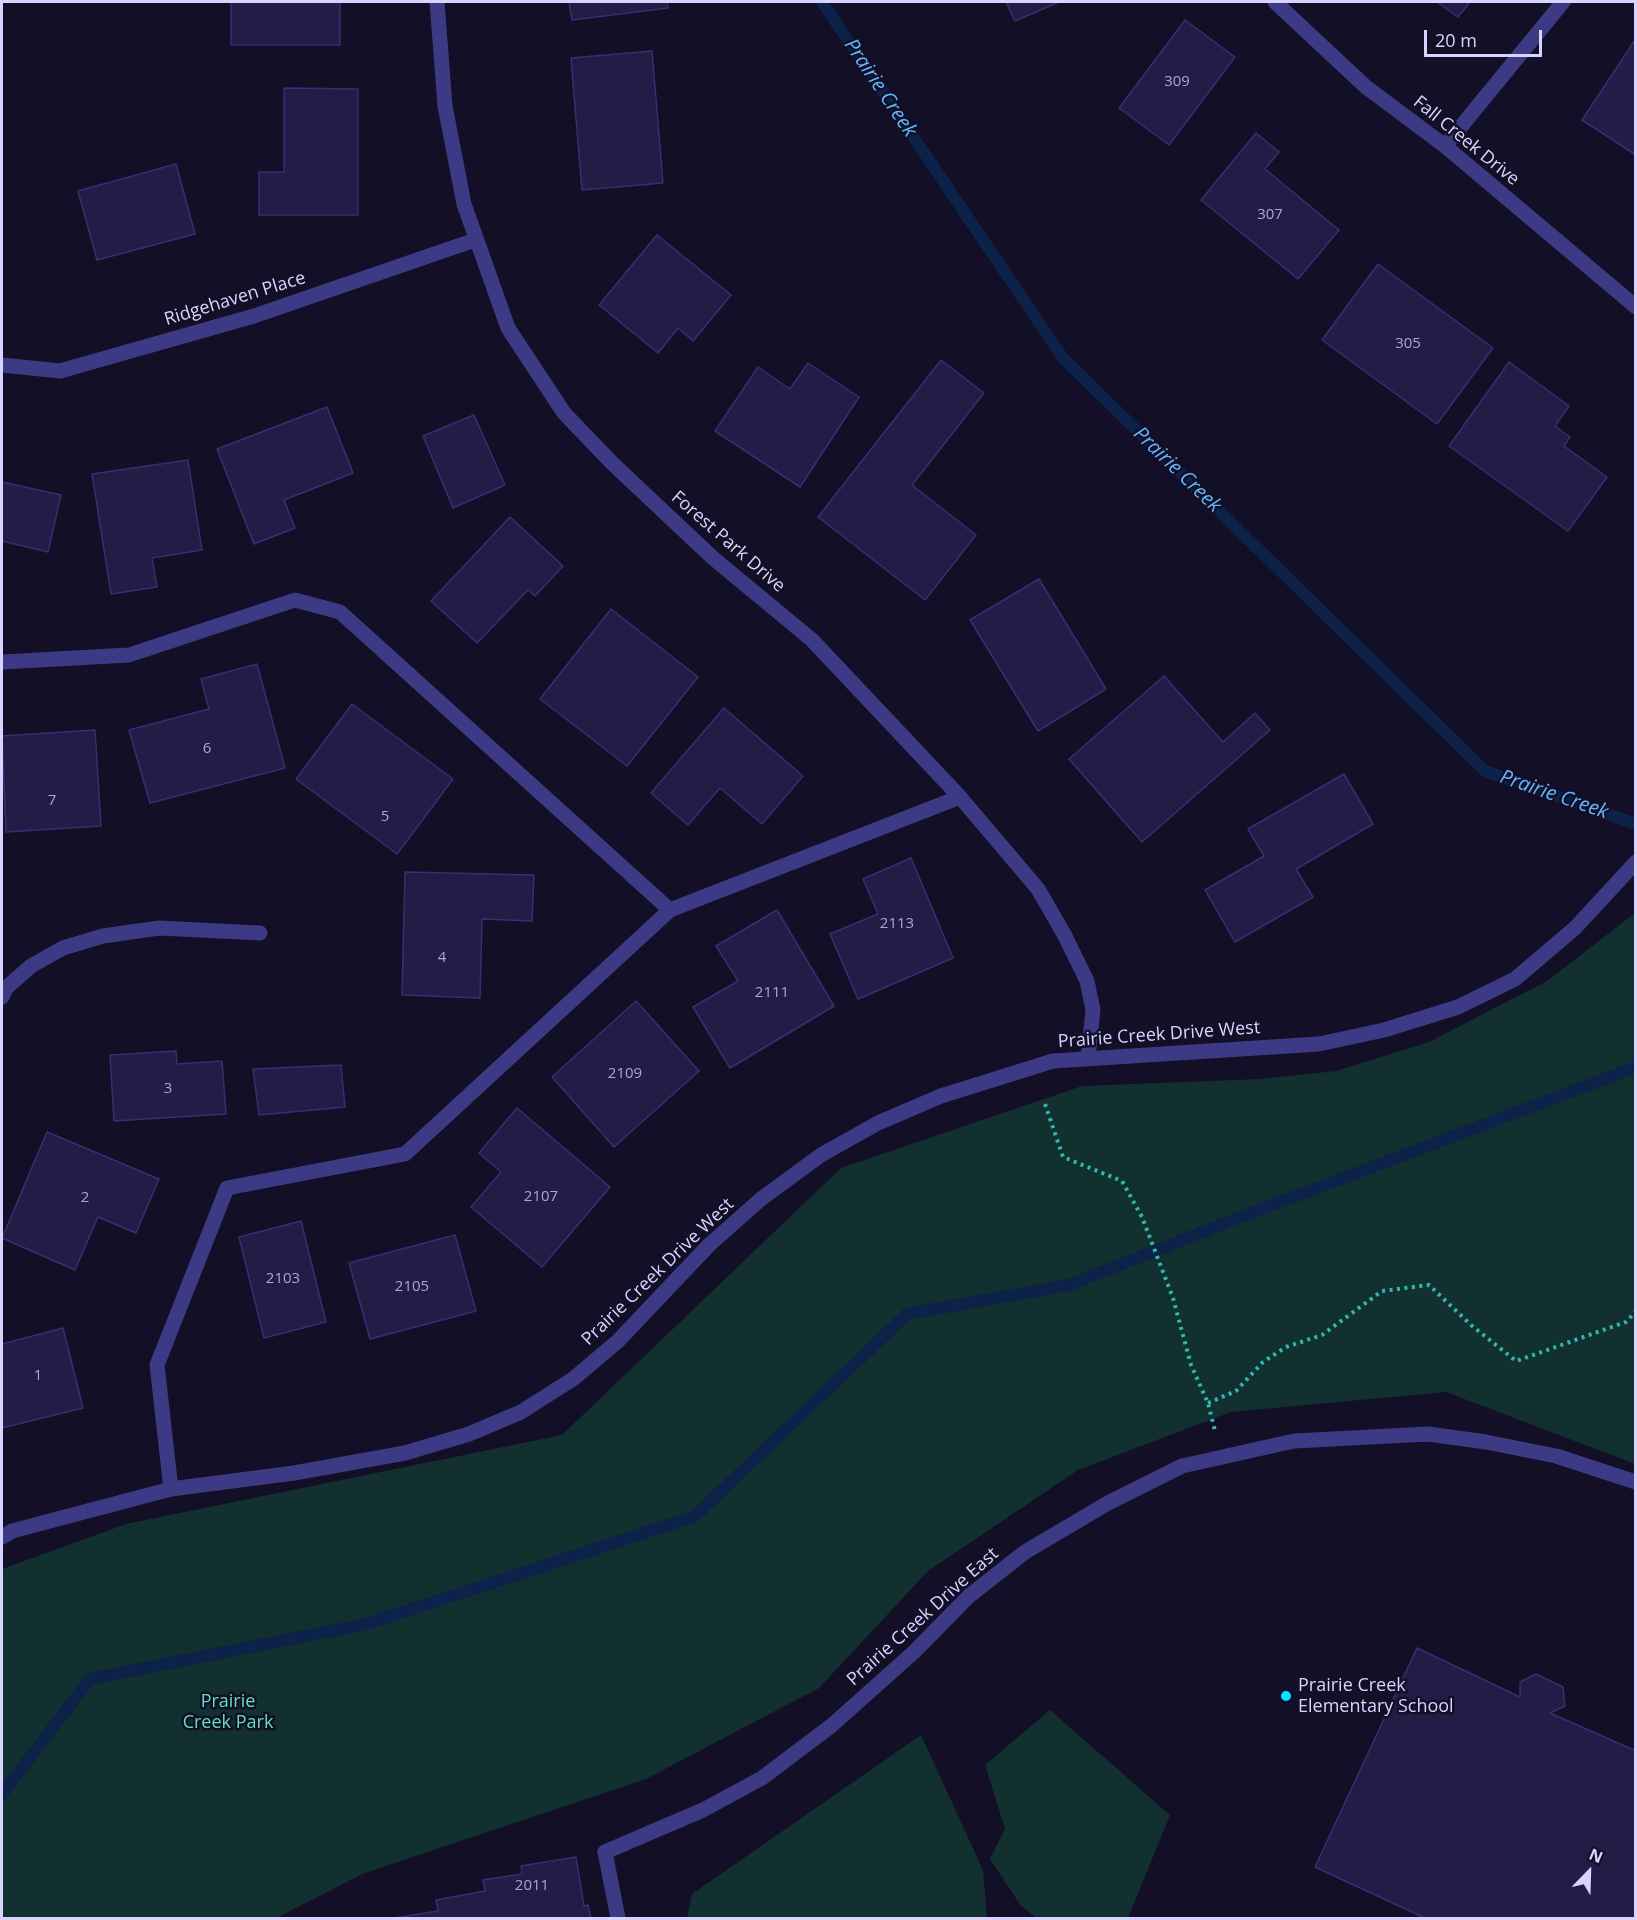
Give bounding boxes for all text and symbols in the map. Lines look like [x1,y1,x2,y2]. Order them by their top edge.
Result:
scale bar [1427,18,1546,56]
text: 20 m [1435,28,1477,52]
water label: Prairie Creek [838,34,922,142]
house number: 309 [1164,73,1190,91]
street label: Fall Creek Drive [1409,92,1523,190]
house number: 307 [1257,206,1283,224]
street label: Ridgehaven Place [162,267,308,331]
house number: 305 [1395,335,1421,353]
water label: Prairie Creek [1128,422,1226,518]
street label: Forest Park Drive [667,487,789,597]
house number: 6 [203,740,211,758]
water label: Prairie Creek [1497,765,1611,825]
house number: 7 [48,792,56,810]
house number: 5 [381,808,389,826]
house number: 2113 [880,915,914,933]
house number: 4 [438,949,446,967]
house number: 2111 [755,984,789,1002]
street label: Prairie Creek Drive West [1057,1017,1261,1053]
house number: 2109 [608,1065,642,1083]
house number: 3 [164,1080,172,1098]
house number: 2107 [524,1188,558,1206]
house number: 2 [81,1189,89,1207]
street label: Prairie Creek Drive West [578,1194,738,1350]
house number: 2103 [266,1270,300,1288]
house number: 2105 [395,1278,429,1296]
house number: 1 [34,1367,42,1385]
street label: Prairie Creek Drive East [843,1543,1003,1691]
place label: Prairie Creek Elementary School [1298,1675,1454,1718]
marker: Prairie Creek Elementary School [1279,1689,1293,1703]
park label: Prairie Creek Park [183,1691,273,1734]
north arrow [1559,1842,1619,1902]
text: N [1586,1843,1606,1868]
house number: 2011 [515,1877,549,1895]

